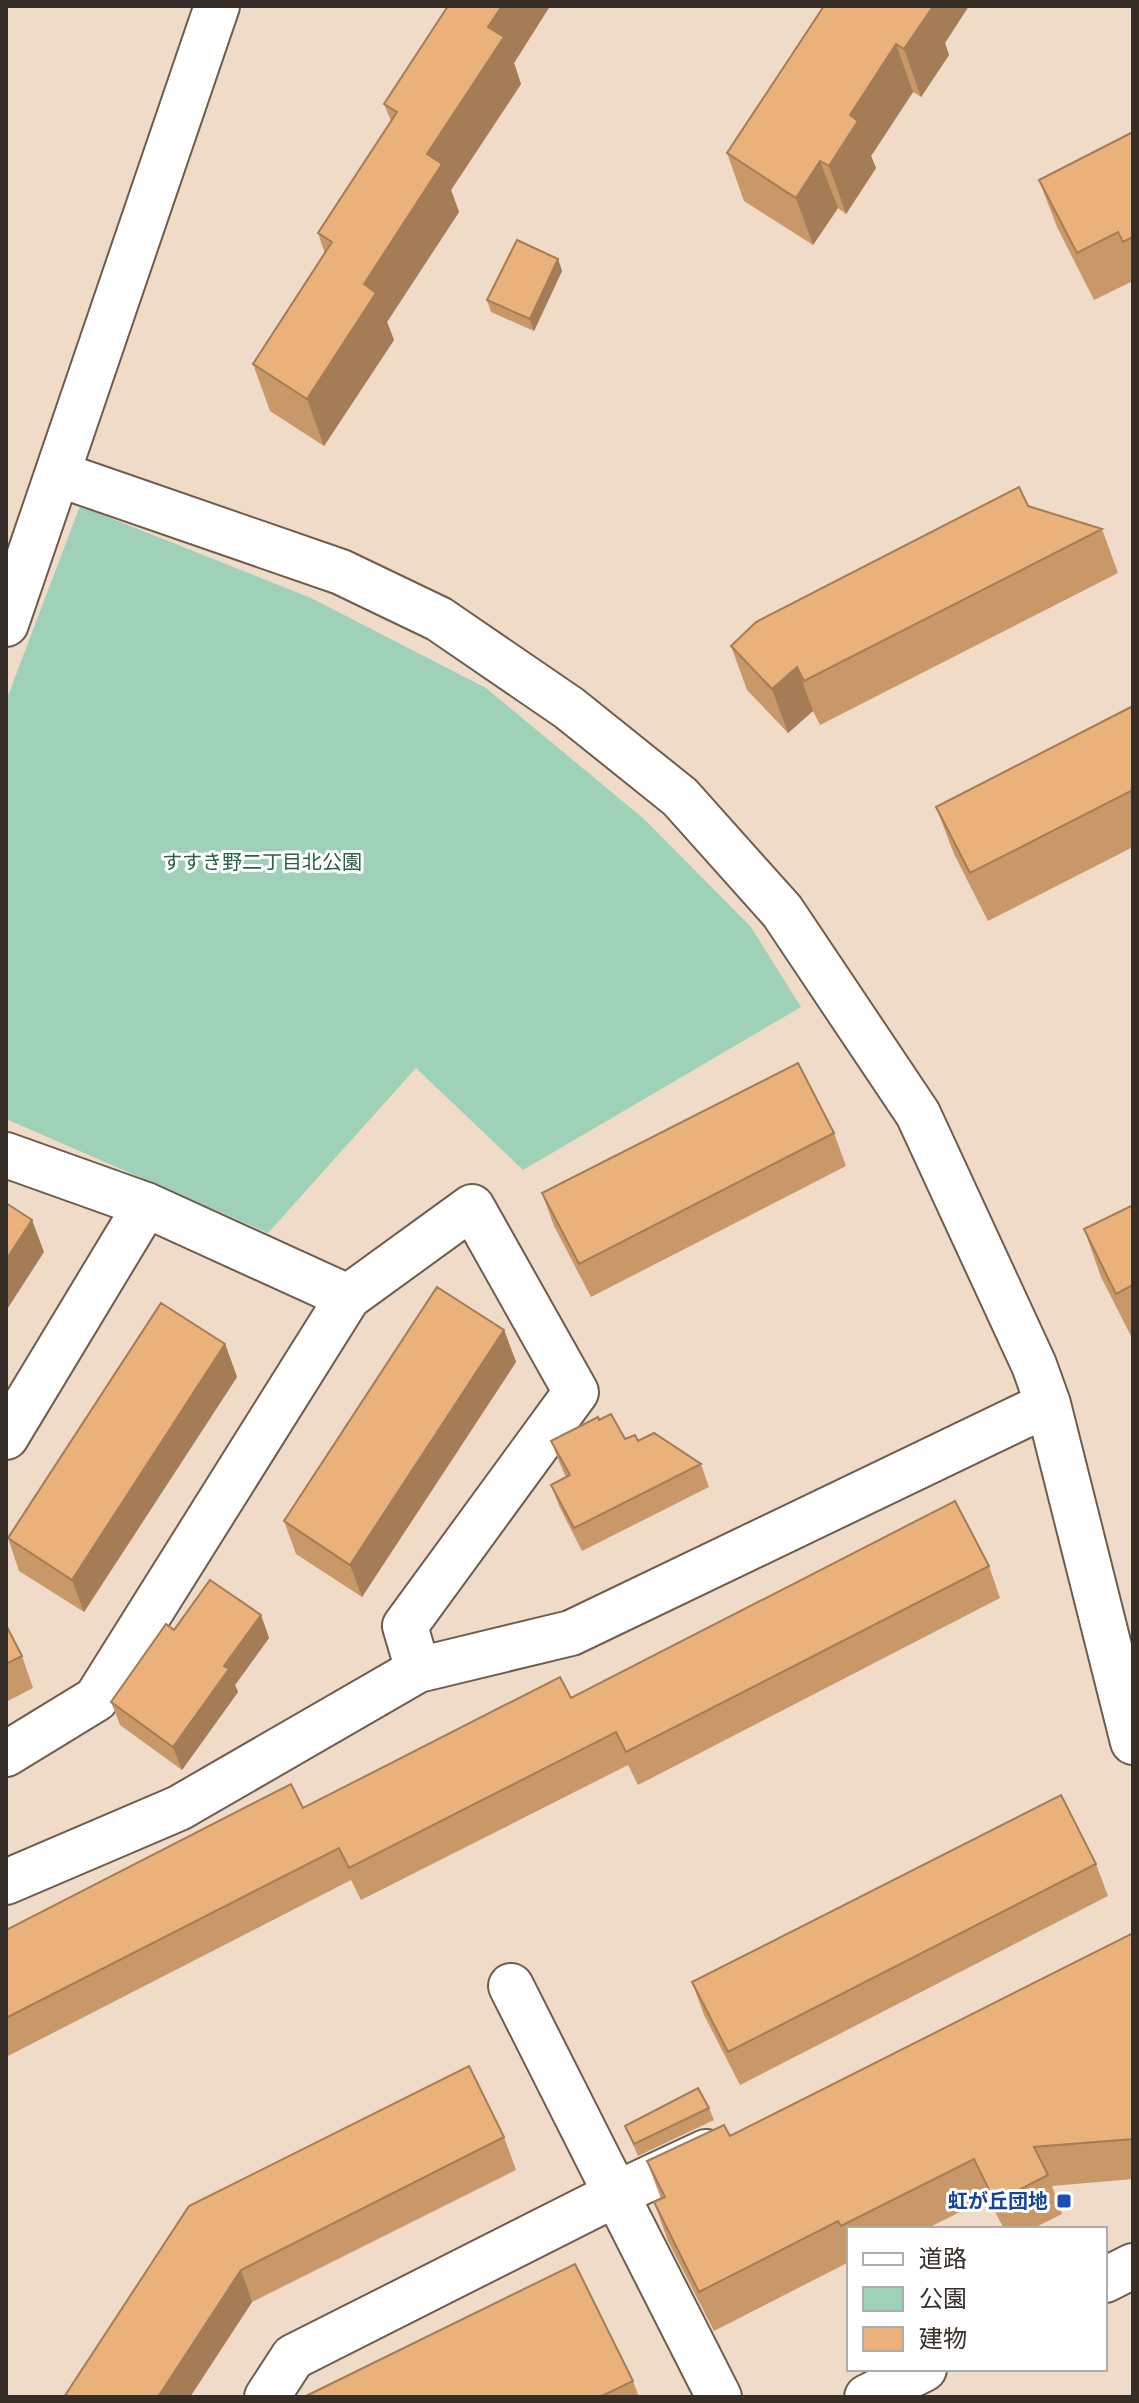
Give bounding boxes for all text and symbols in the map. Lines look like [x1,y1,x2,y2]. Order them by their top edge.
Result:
park label: すすき野二丁目北公園 [162,850,362,874]
place label: 虹が丘団地 [948,2189,1048,2213]
marker: 虹が丘団地 [1055,2192,1073,2210]
legend [847,2227,1107,2371]
text: 道路 [919,2244,967,2273]
text: 公園 [919,2284,967,2313]
text: 建物 [919,2324,967,2353]

